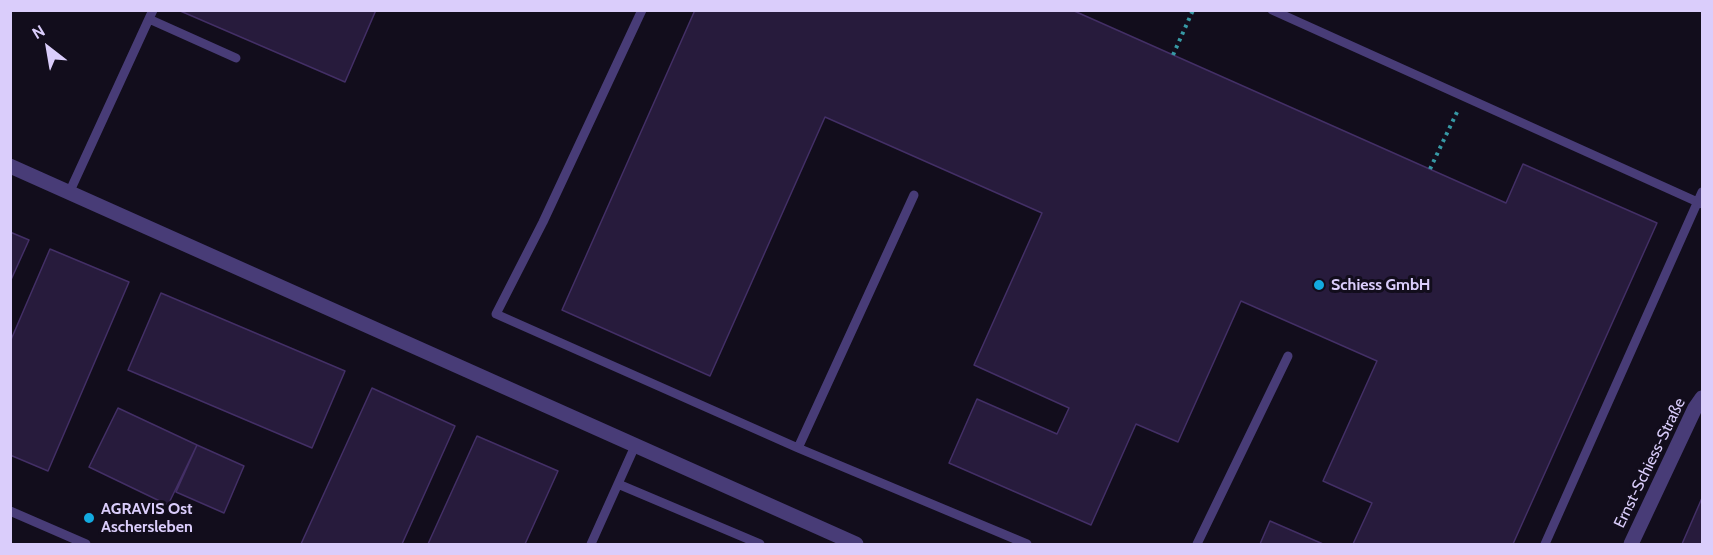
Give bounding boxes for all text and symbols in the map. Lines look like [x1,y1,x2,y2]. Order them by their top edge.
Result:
north arrow [18,18,78,78]
text: N [29,21,48,43]
place label: Schiess GmbH [1331,275,1431,295]
marker: Schiess GmbH [1312,278,1326,292]
street label: Ernst-Schiess-Straße [1610,395,1690,531]
place label: AGRAVIS Ost Aschersleben [101,499,193,537]
marker: AGRAVIS Ost Aschersleben [82,511,96,525]

